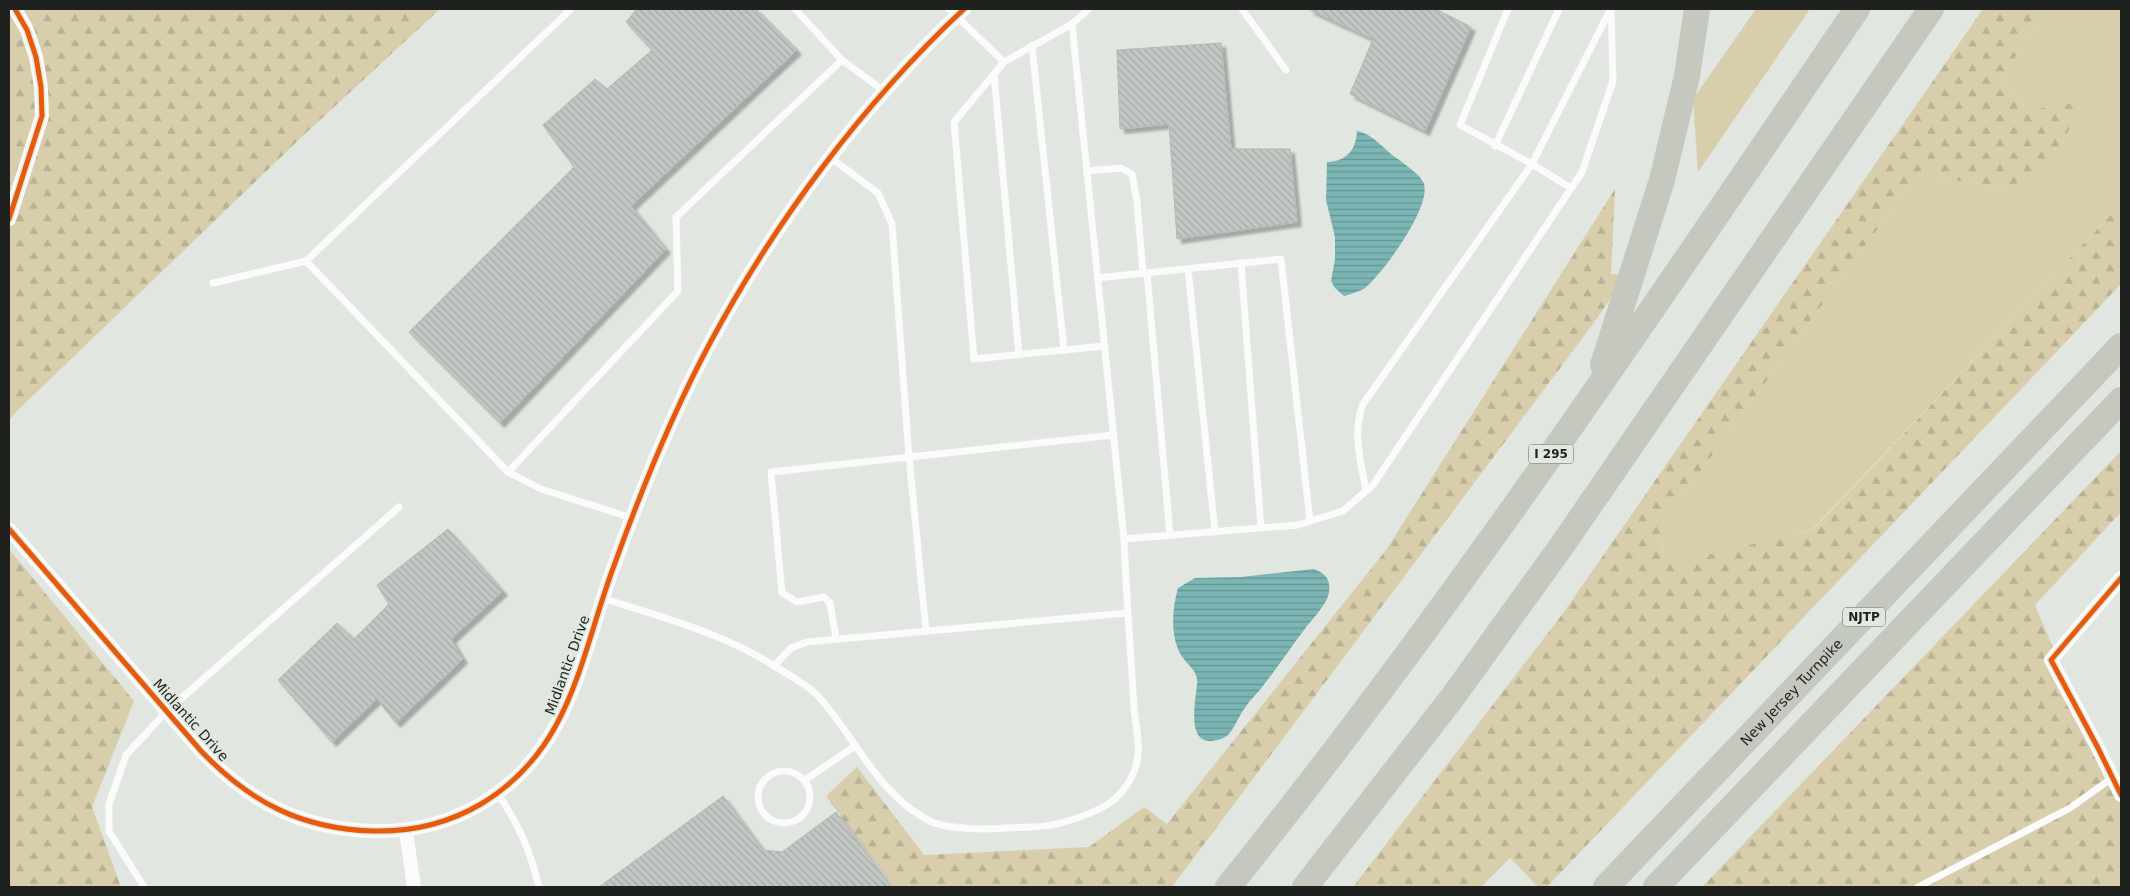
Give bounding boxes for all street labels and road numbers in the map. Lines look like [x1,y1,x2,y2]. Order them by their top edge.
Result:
road number: I 295 [1528,444,1574,464]
road number: NJTP [1843,608,1885,626]
street label: Midlantic Drive [542,613,592,717]
street label: New Jersey Turnpike [1737,636,1846,749]
street label: Midlantic Drive [150,676,232,764]

